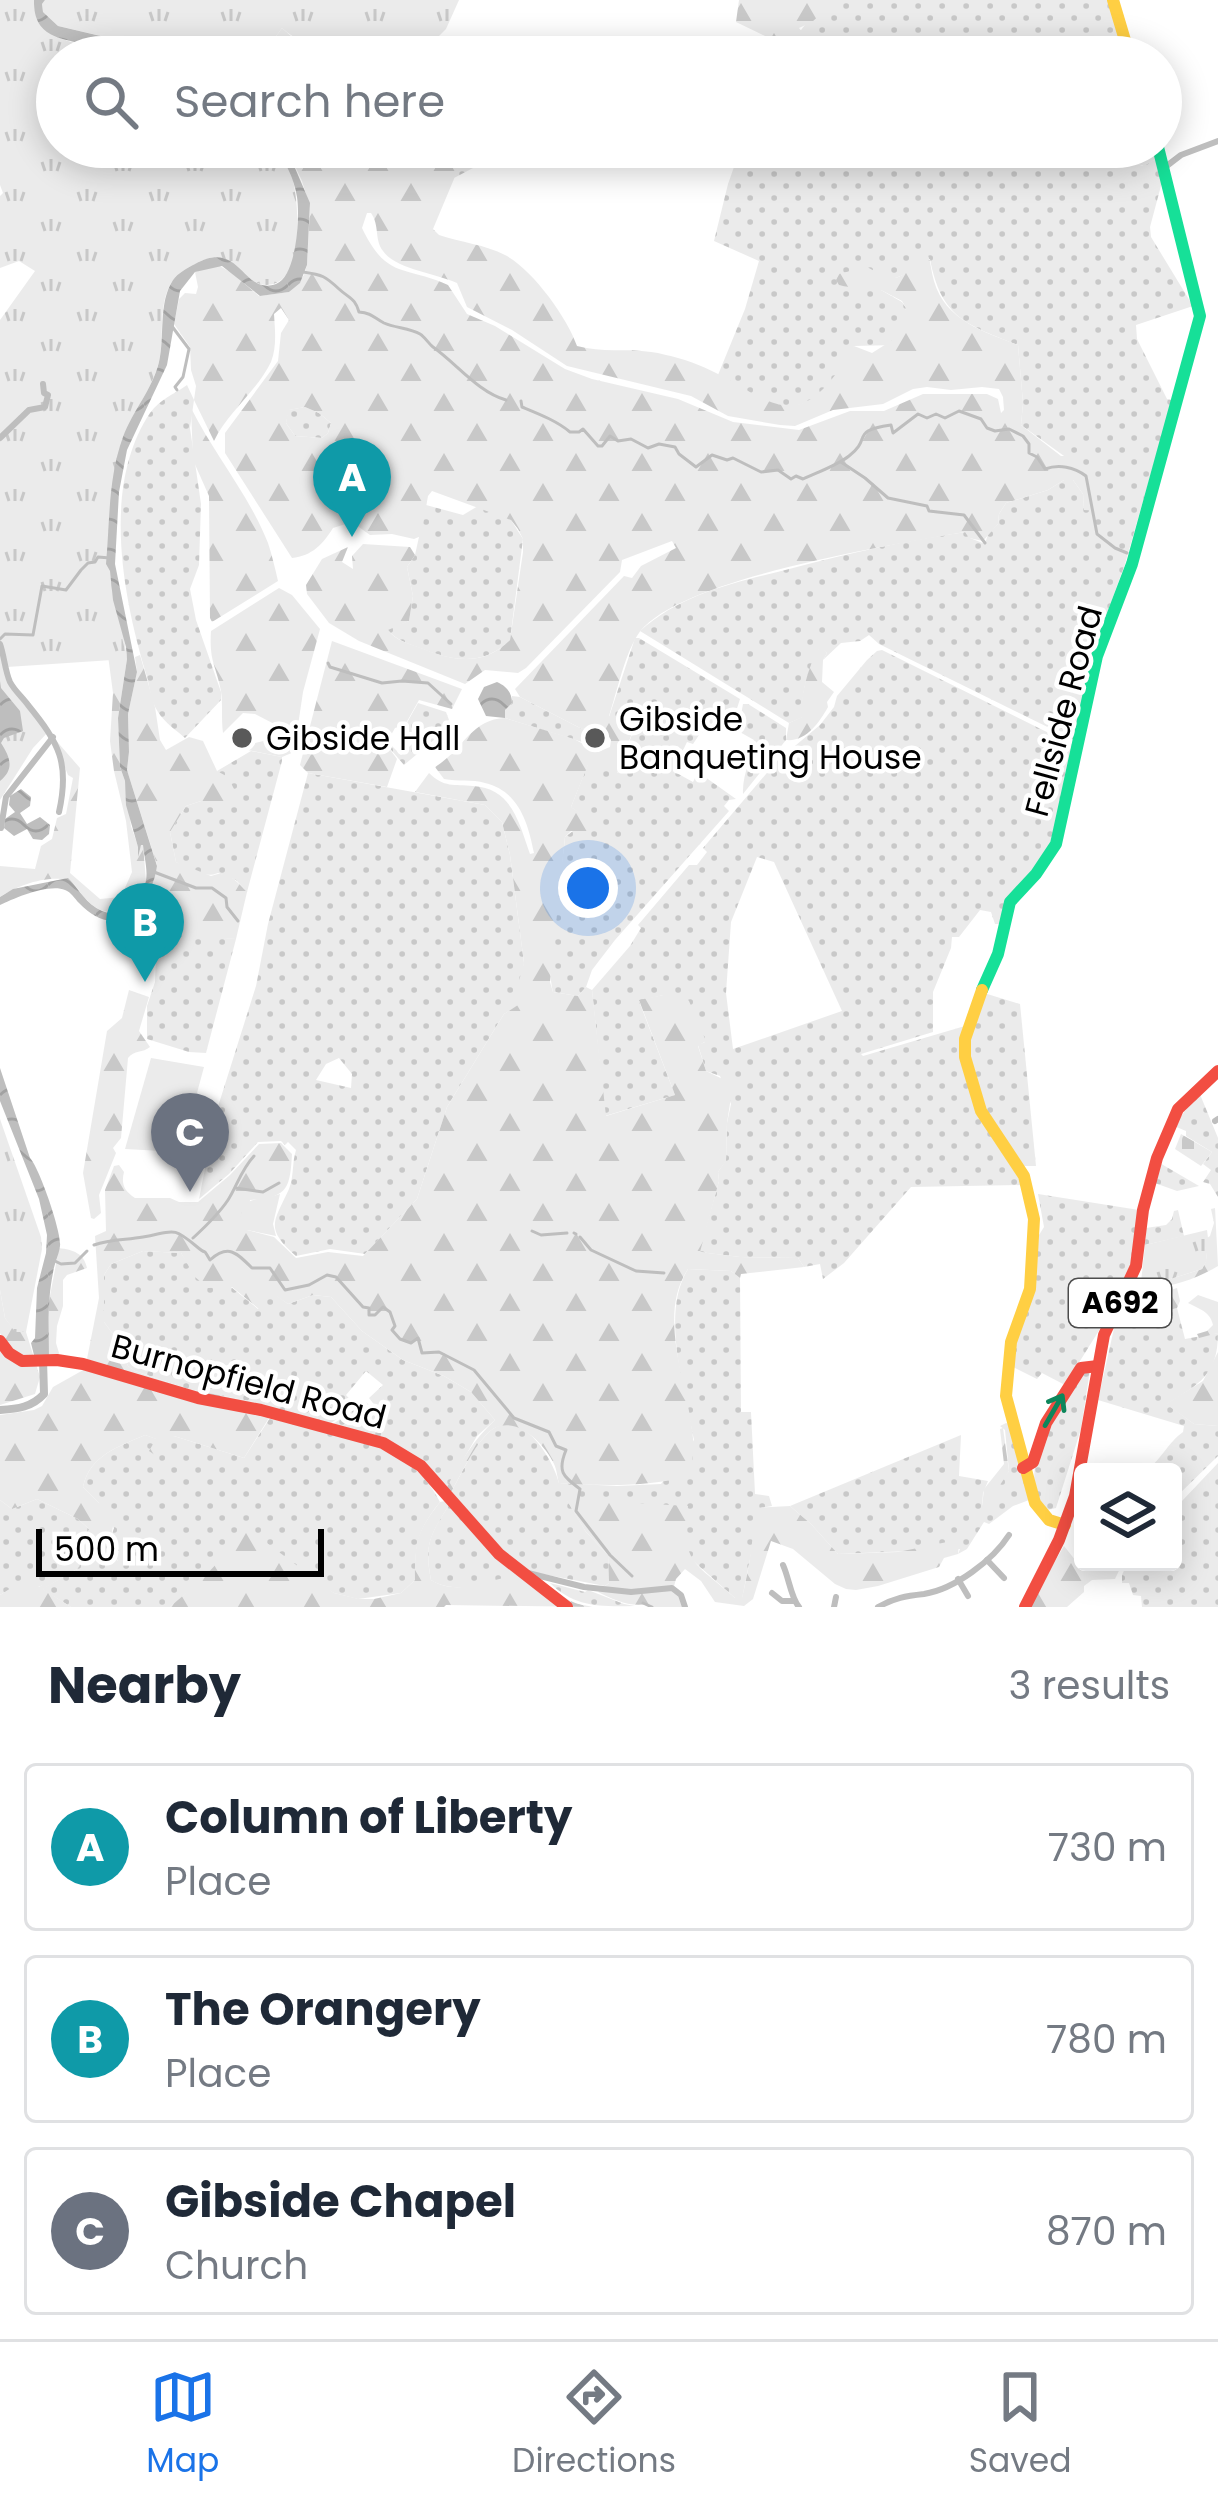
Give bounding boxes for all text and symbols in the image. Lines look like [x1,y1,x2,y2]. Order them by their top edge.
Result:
search box [36,36,1182,168]
icon: search [78,69,144,135]
text: Search here [174,70,445,133]
pin: A [313,438,391,537]
street label: Fellside Road [1013,601,1114,822]
place label: Gibside Banqueting House [619,696,922,781]
place label: Gibside Hall [266,715,460,762]
marker: Gibside Hall [229,725,255,751]
marker: Gibside Banqueting House [582,725,608,751]
your location [558,858,618,918]
pin: B [106,883,184,982]
pin: C [151,1093,229,1192]
road number: A692 [1069,1279,1171,1327]
street label: Burnopfield Road [106,1322,391,1441]
one-way arrow [1042,1393,1066,1428]
map controls [1074,1463,1182,1571]
button: layers [1074,1463,1182,1571]
scale bar [36,1523,324,1576]
text: 500 m [54,1526,159,1573]
text: Nearby [48,1649,241,1721]
text: 3 results [1008,1658,1170,1713]
text: Column of Liberty [165,1786,572,1849]
text: A [76,1820,104,1875]
text: 730 m [1048,1820,1167,1875]
text: Place [165,1854,271,1909]
text: The Orangery [165,1978,481,2041]
text: B [77,2012,103,2067]
text: 780 m [1046,2012,1167,2067]
text: Place [165,2046,271,2101]
text: Gibside Chapel [165,2170,516,2233]
text: C [75,2204,105,2259]
text: 870 m [1046,2204,1167,2259]
text: Church [165,2238,308,2293]
tab: Map [146,2364,219,2486]
tab: Directions [512,2364,676,2486]
tab: Saved [969,2364,1072,2486]

